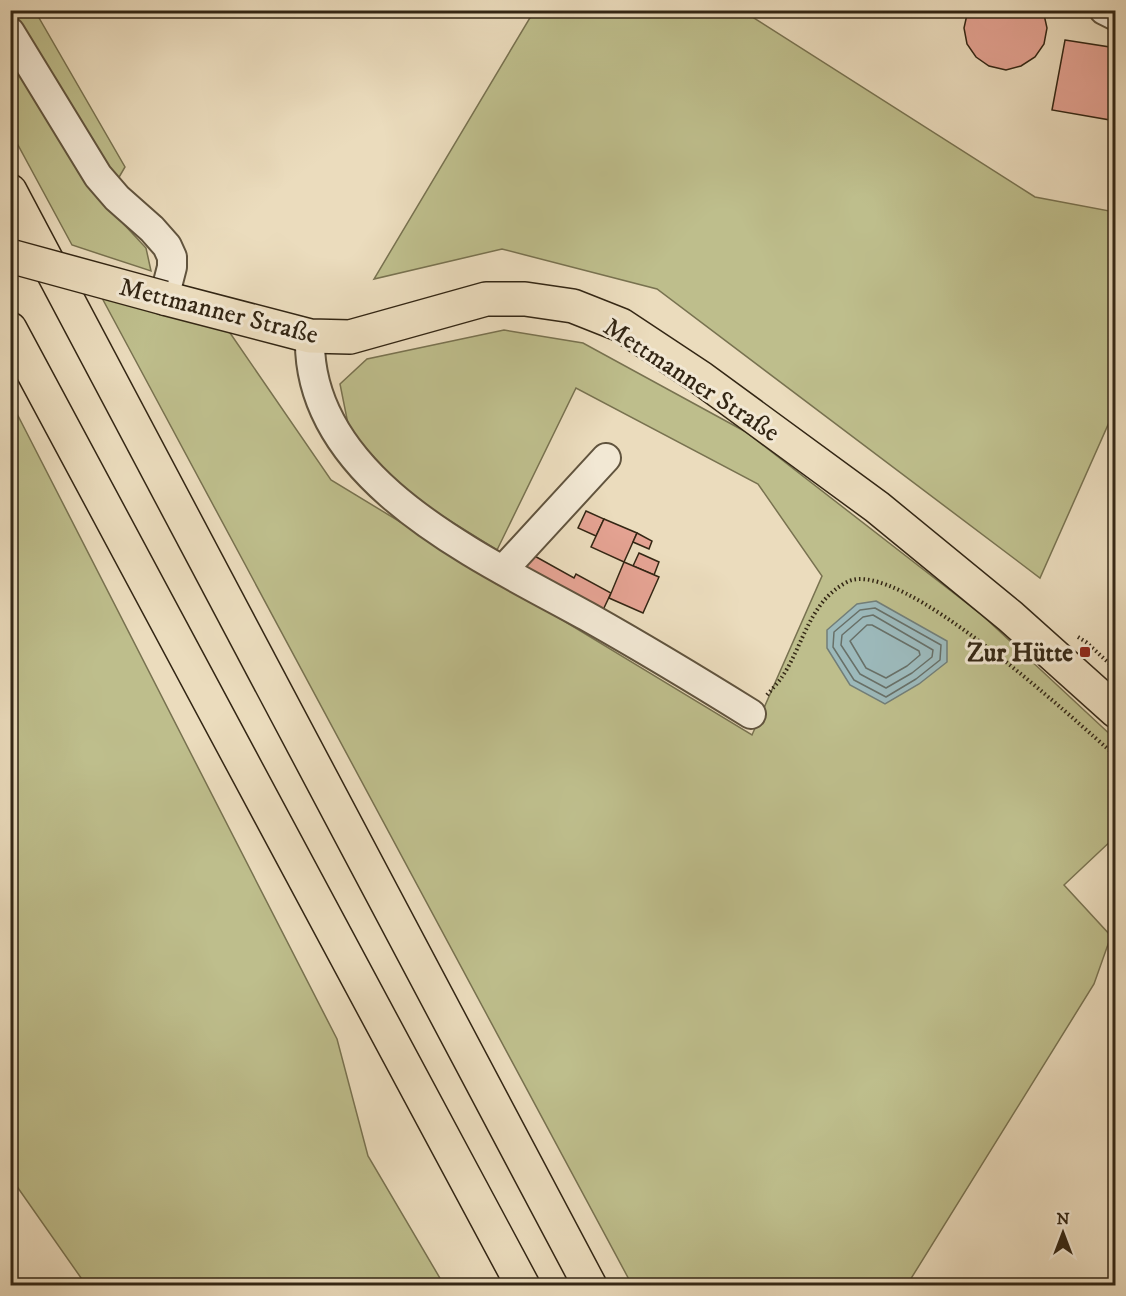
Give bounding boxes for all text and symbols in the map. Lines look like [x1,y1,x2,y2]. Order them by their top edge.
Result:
street label: Mettmanner Straße [116,271,321,352]
street label: Mettmanner Straße [597,311,786,450]
place label: Zur Hütte [967,637,1073,670]
marker: Zur Hütte [1078,645,1092,659]
north arrow [1033,1203,1093,1263]
text: N [1056,1209,1070,1229]

